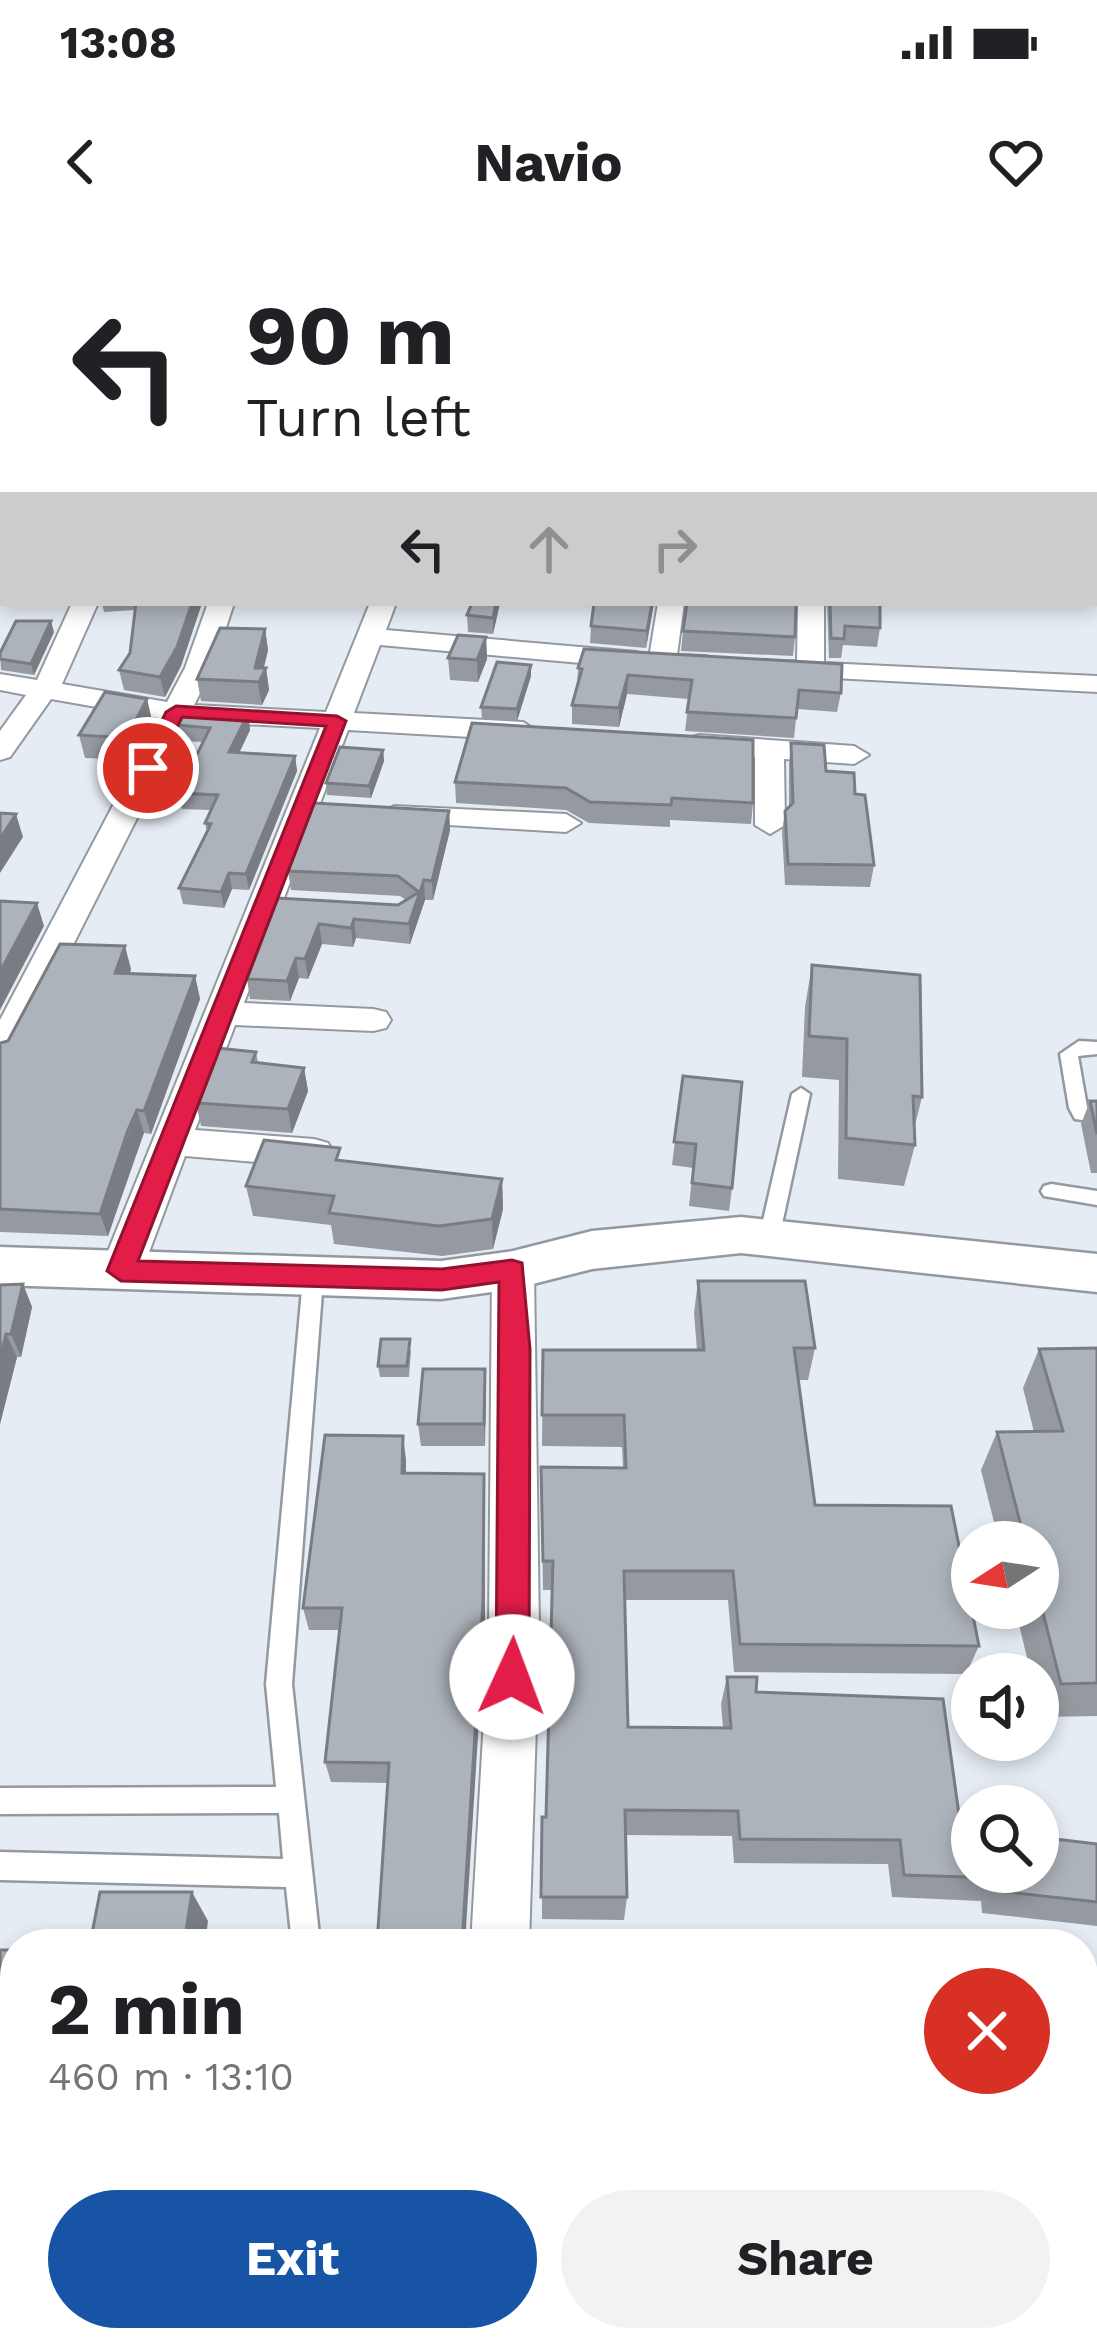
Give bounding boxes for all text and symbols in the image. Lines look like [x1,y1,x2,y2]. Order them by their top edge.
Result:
text: 13:08 [60,16,177,69]
icon: back [48,129,114,195]
icon: heart [983,129,1049,195]
text: Navio [474,131,623,194]
text: 90 m [246,286,455,384]
icon: left [48,288,204,444]
text: Turn left [246,386,471,449]
icon: left [390,516,456,582]
icon: ahead [516,516,582,582]
icon: right [642,516,708,582]
pin [97,717,199,819]
icon: arrive [115,735,181,801]
north arrow [951,1521,1059,1629]
map controls [951,1521,1059,1893]
position arrow [449,1614,575,1740]
button: sound [951,1653,1059,1761]
button: search [951,1785,1059,1893]
text: 2 min [48,1967,245,2051]
button: close [924,1968,1050,2094]
text: 460 m · 13:10 [48,2054,294,2099]
button: Exit [48,2190,537,2328]
button: Share [561,2190,1050,2328]

